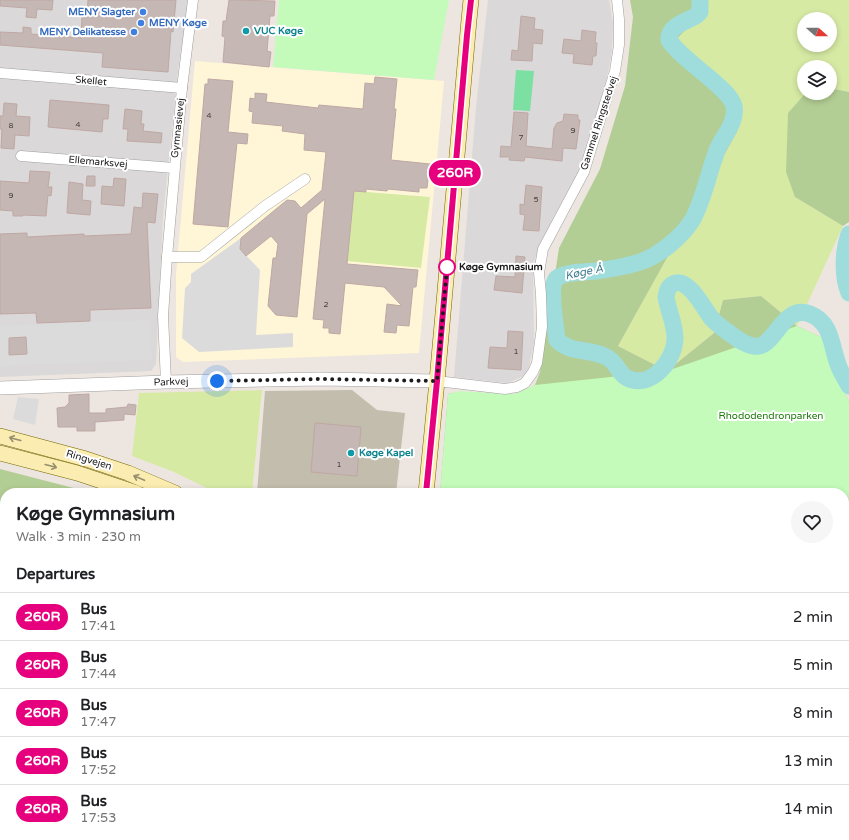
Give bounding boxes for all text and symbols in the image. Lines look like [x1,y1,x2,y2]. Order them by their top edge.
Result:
place label: MENY Slagter [68,6,135,18]
marker: MENY Slagter [138,7,148,17]
north arrow [797,12,837,52]
map controls [797,12,837,100]
place label: MENY Køge [149,17,207,29]
marker: MENY Køge [136,18,146,28]
place label: VUC Køge [254,25,303,37]
place label: MENY Delikatesse [39,26,126,38]
marker: VUC Køge [241,26,251,36]
marker: MENY Delikatesse [129,27,139,37]
button: layers [797,60,837,100]
street label: Skellet [75,74,107,88]
street label: Gammel Ringstedvej [578,74,620,172]
street label: Gymnasievej [169,97,187,159]
house number: 4 [206,111,212,120]
house number: 4 [75,120,81,129]
house number: 8 [8,121,14,130]
house number: 9 [570,126,576,135]
house number: 7 [518,133,524,142]
street label: Ellemarksvej [68,153,128,171]
line badge: 260R [427,160,483,186]
text: 260R [437,164,473,181]
house number: 9 [8,191,14,200]
house number: 5 [533,195,539,204]
marker: Køge Gymnasium [438,258,456,276]
place label: Køge Gymnasium [459,261,543,273]
water label: Køge Å [564,261,604,282]
house number: 2 [323,300,329,309]
house number: 1 [513,347,519,356]
your location [207,371,227,391]
street label: Parkvej [153,375,189,389]
park label: Rhododendronparken [719,410,823,422]
one-way arrow [9,435,22,443]
street label: Ringvejen [65,447,113,473]
place label: Køge Kapel [359,447,413,459]
marker: Køge Kapel [346,448,356,458]
house number: 1 [336,460,342,469]
one-way arrow [45,463,58,470]
one-way arrow [134,473,146,481]
button: heart [791,501,833,543]
text: Køge Gymnasium [16,503,175,525]
text: Walk · 3 min · 230 m [16,529,141,545]
text: Departures [16,565,95,583]
text: Bus [80,600,107,618]
text: 260R [24,608,60,625]
text: 2 min [793,608,833,626]
text: 17:41 [80,618,116,634]
text: Bus [80,648,107,666]
text: 260R [24,656,60,673]
text: 5 min [793,656,833,674]
text: 17:44 [80,666,116,682]
text: Bus [80,696,107,714]
text: 260R [24,704,60,721]
text: 8 min [793,704,833,722]
text: 17:47 [80,714,116,730]
text: Bus [80,744,107,762]
text: 260R [24,752,60,769]
text: 13 min [784,752,833,770]
text: 17:52 [80,762,116,778]
text: Bus [80,792,107,810]
text: 260R [24,800,60,817]
text: 14 min [784,800,833,818]
text: 17:53 [80,810,116,826]

